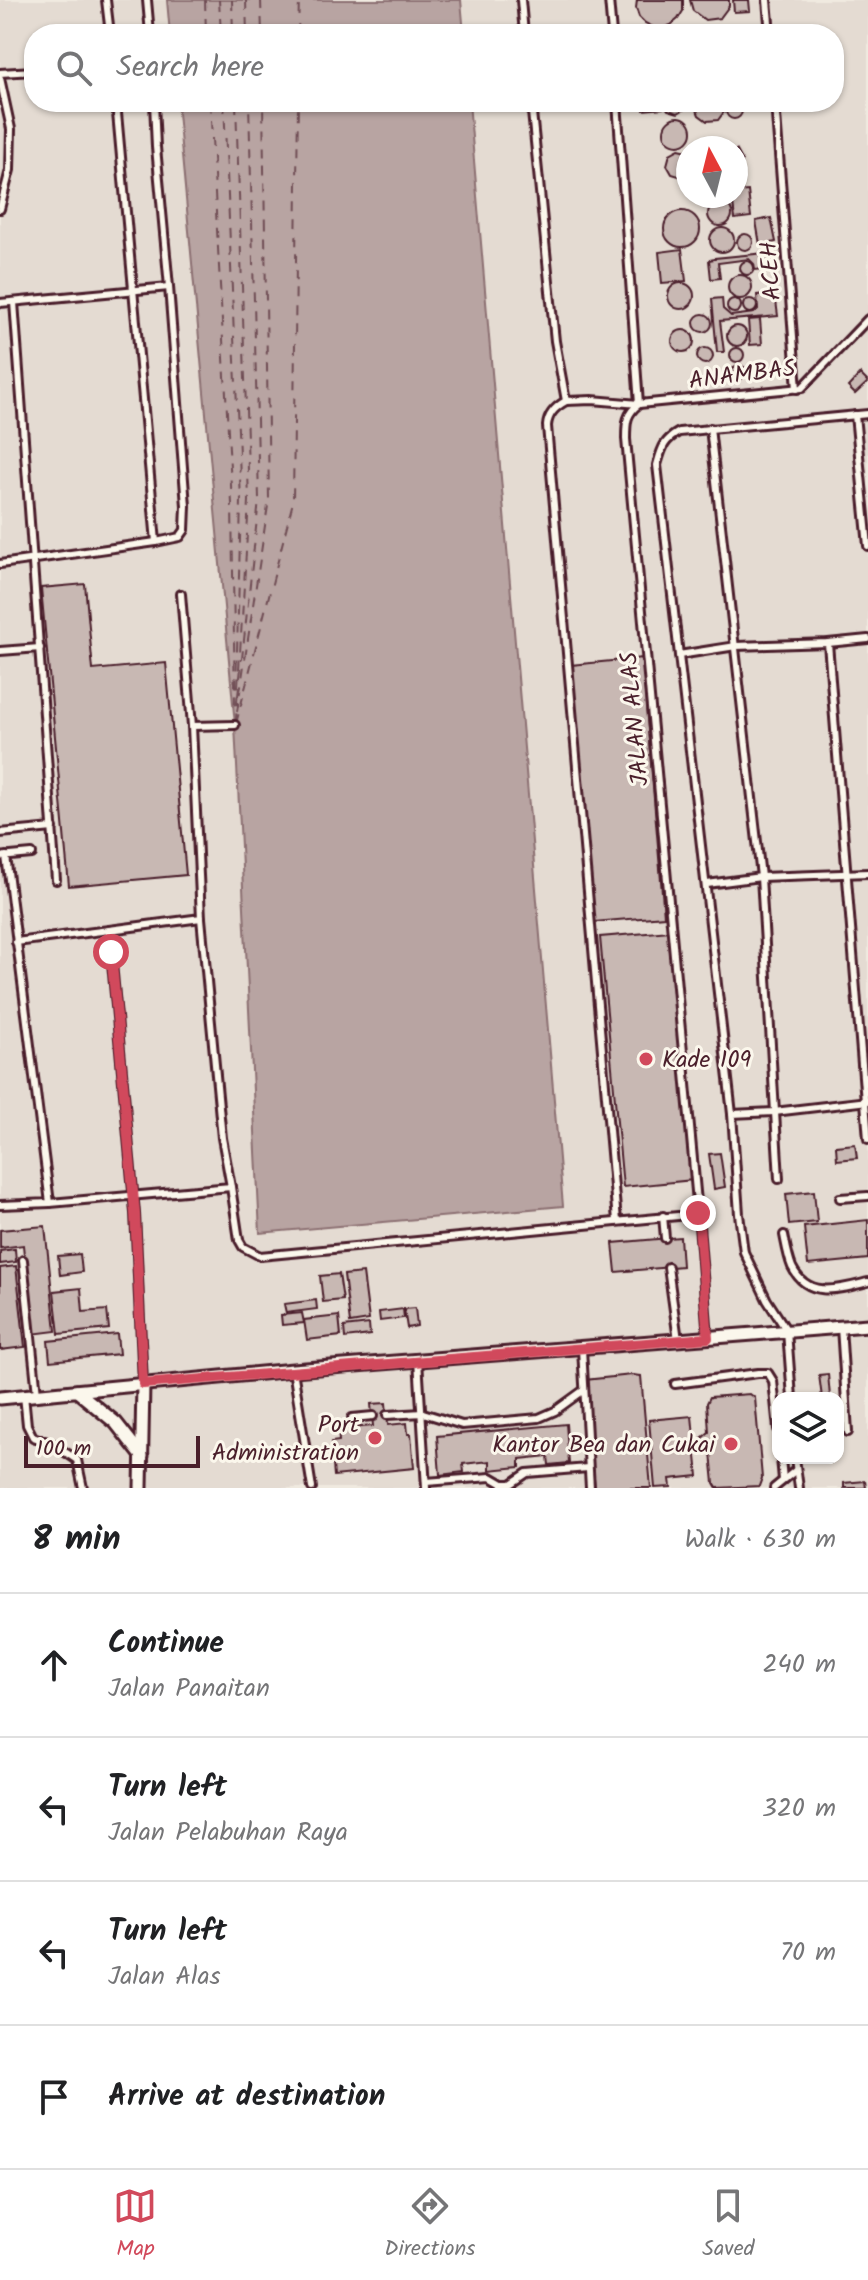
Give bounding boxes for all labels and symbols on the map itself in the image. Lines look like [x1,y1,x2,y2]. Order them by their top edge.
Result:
north arrow [676,136,748,208]
street label: ACEH [750,240,793,302]
street label: ANAMBAS [687,350,798,401]
street label: JALAN ALAS [610,650,661,788]
route start [93,934,129,970]
place label: Kade 109 [662,1041,751,1080]
marker: Kade 109 [637,1050,655,1068]
route end [680,1195,716,1231]
place label: Port Administration [212,1406,360,1473]
place label: Kantor Bea dan Cukai [492,1426,716,1465]
marker: Port Administration [366,1429,384,1447]
scale bar [24,1432,200,1468]
marker: Kantor Bea dan Cukai [722,1435,740,1453]

